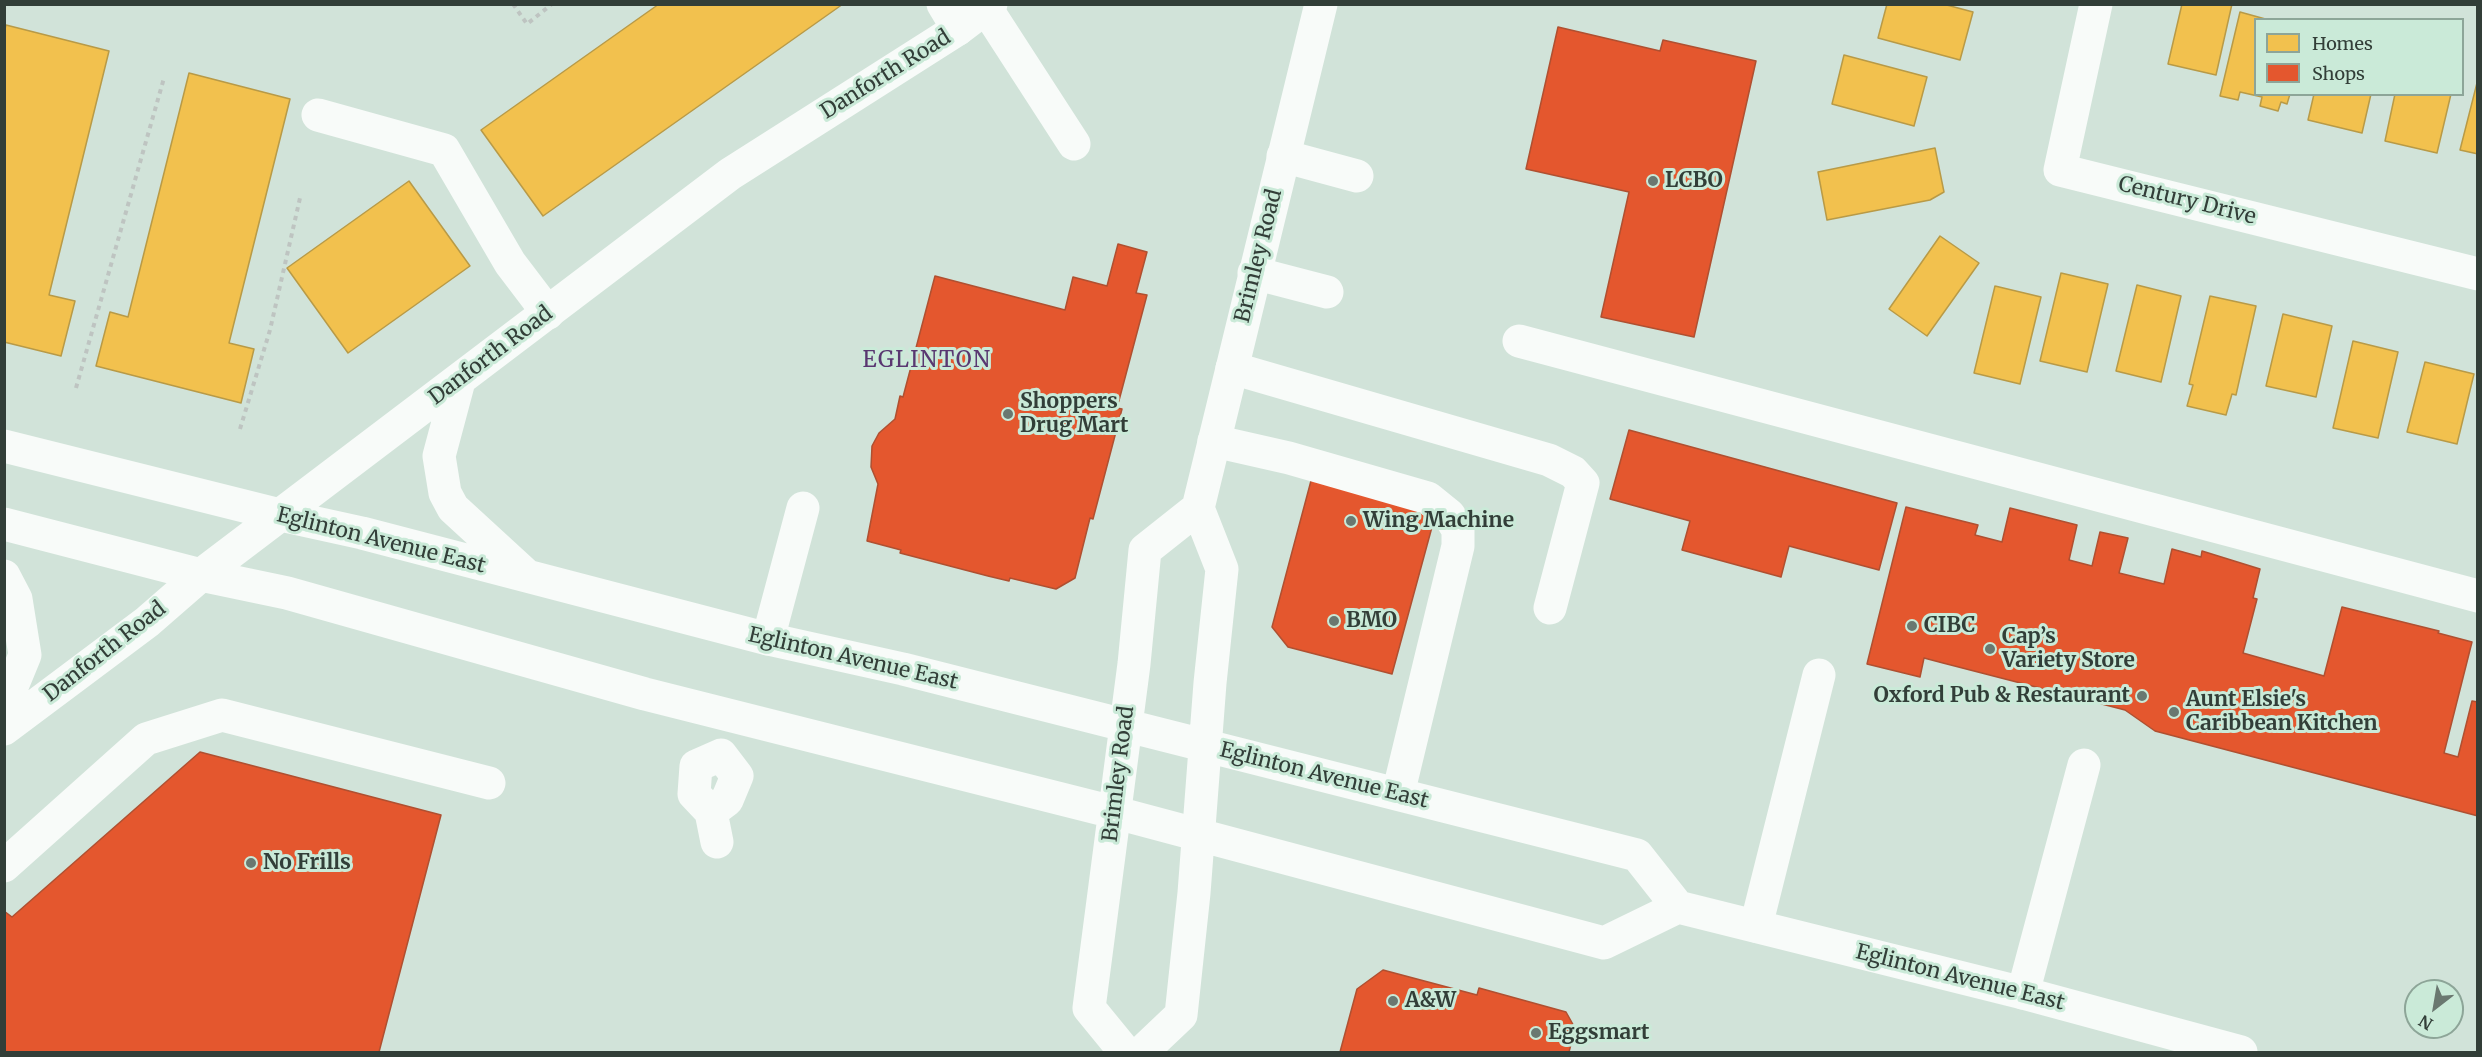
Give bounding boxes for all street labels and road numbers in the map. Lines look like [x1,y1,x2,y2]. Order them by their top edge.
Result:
street label: Danforth Road [817,25,955,125]
street label: Century Drive [2116,172,2258,230]
street label: Brimley Road [1230,187,1288,325]
street label: Danforth Road [424,301,558,411]
street label: Eglinton Avenue East [274,503,488,579]
street label: Danforth Road [39,596,171,708]
street label: Eglinton Avenue East [746,623,960,695]
street label: Brimley Road [1098,705,1140,843]
street label: Eglinton Avenue East [1217,738,1431,814]
street label: Eglinton Avenue East [1853,940,2067,1016]

